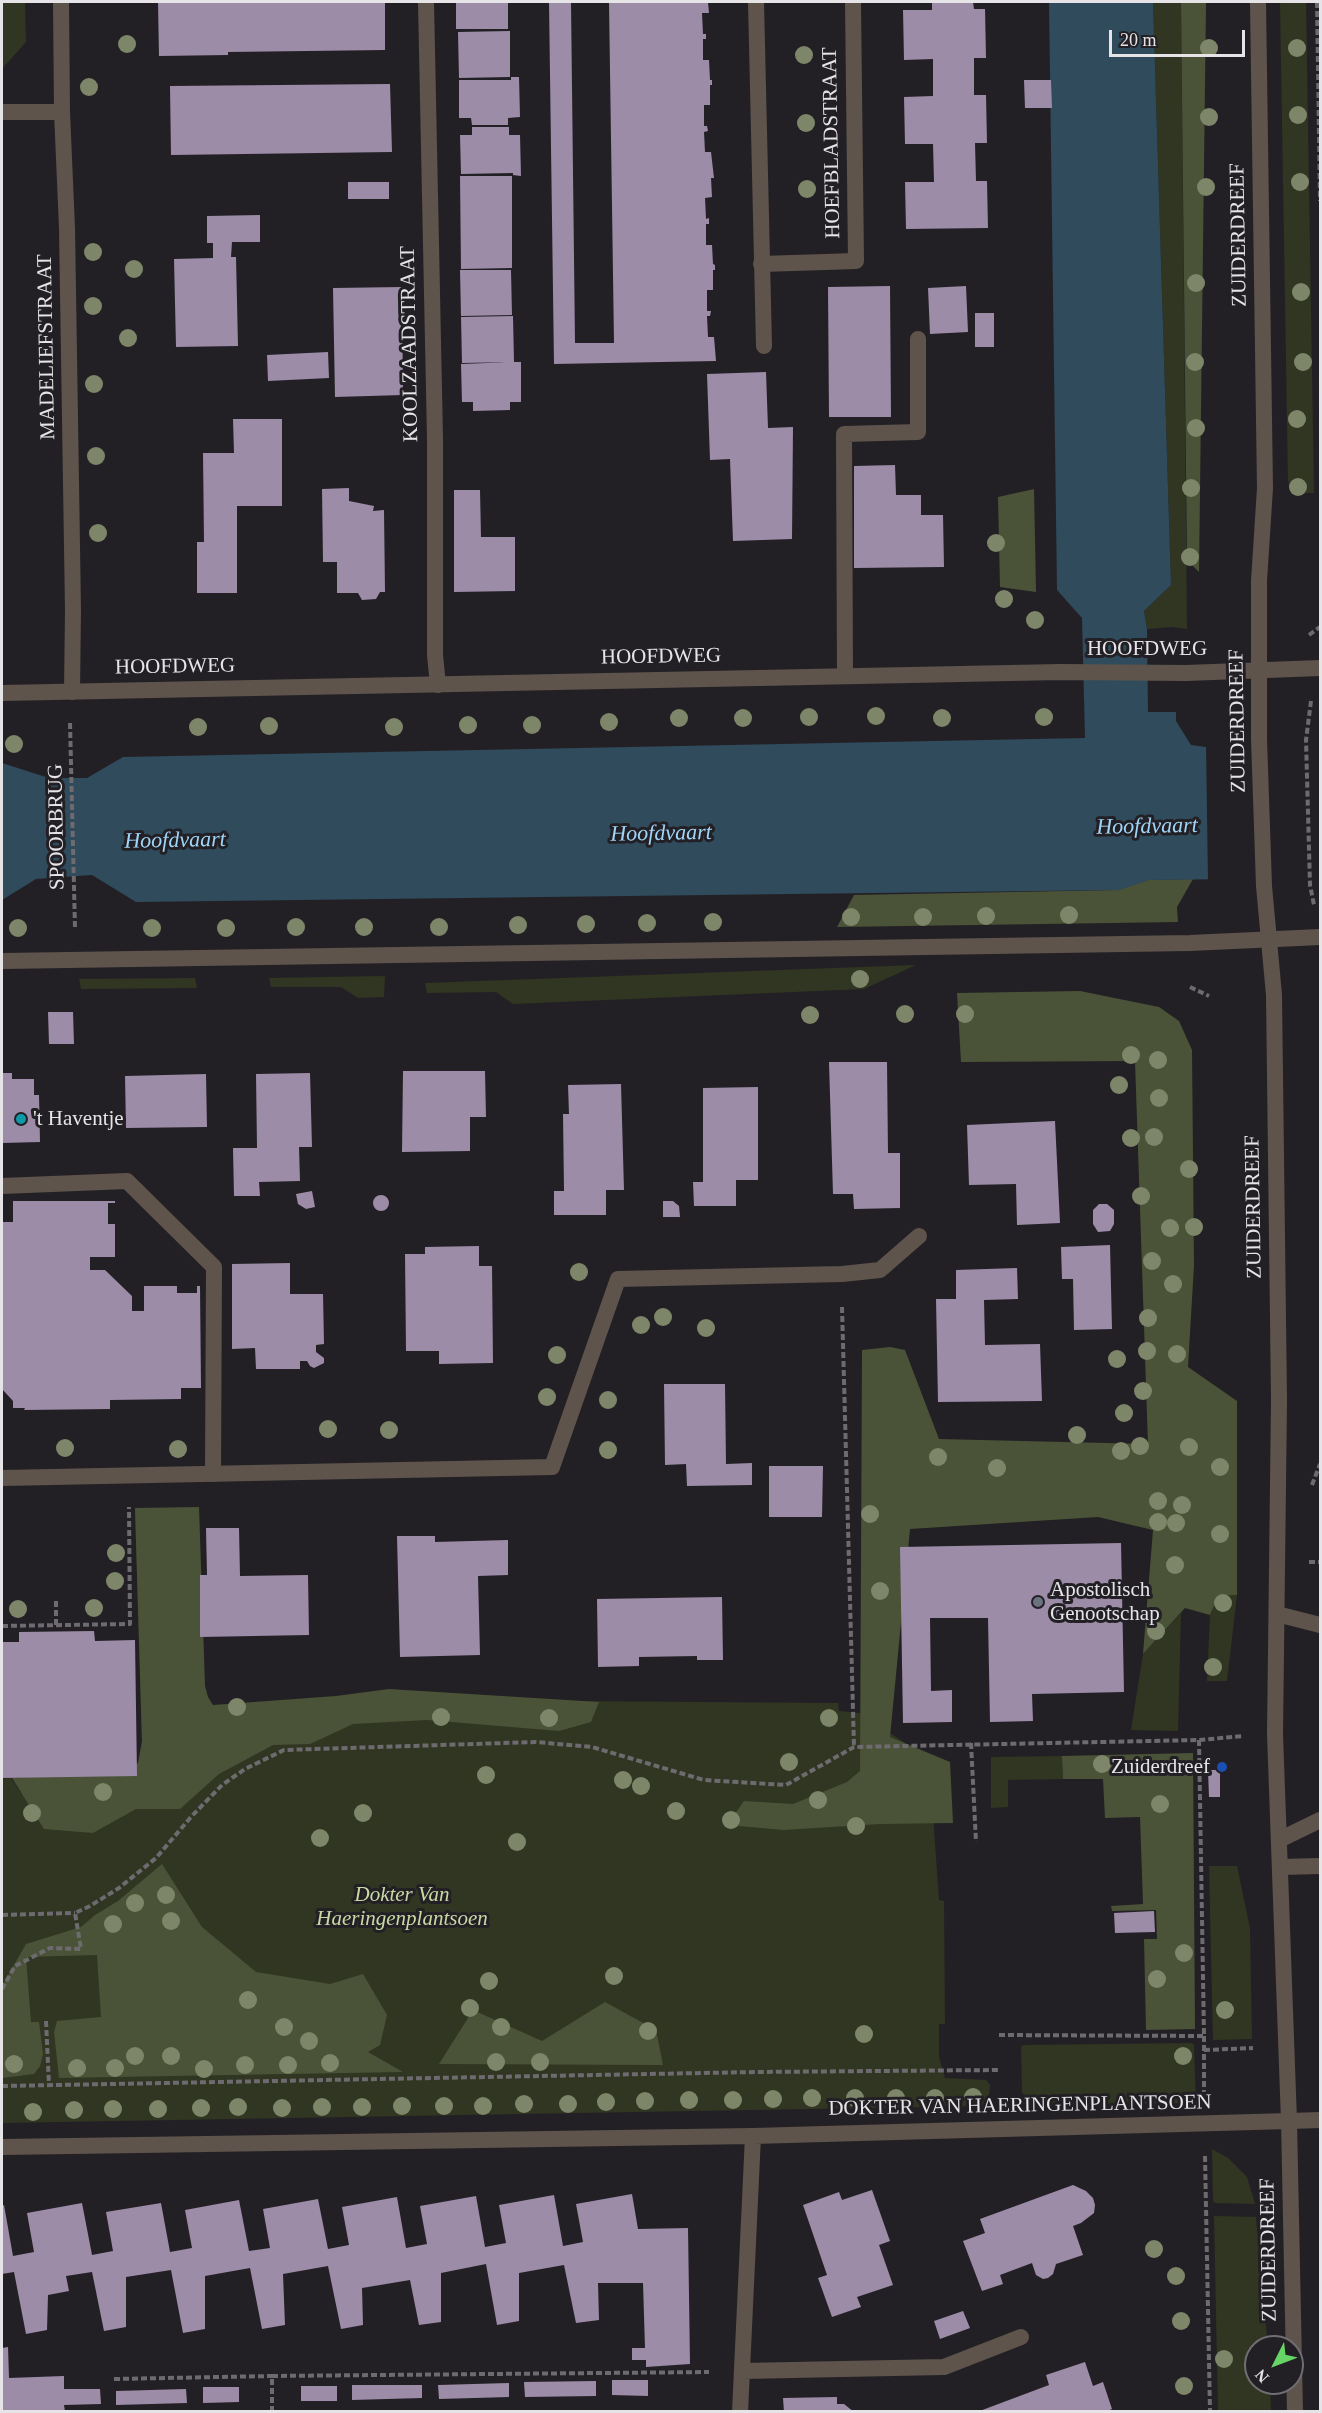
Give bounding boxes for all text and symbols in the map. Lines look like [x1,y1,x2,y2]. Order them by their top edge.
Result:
scale bar [1112,18,1248,56]
text: 20 m [1120,30,1157,50]
street label: HOEFBLADSTRAAT [818,47,846,239]
street label: ZUIDERDREEF [1225,163,1253,307]
street label: KOOLZAADSTRAAT [396,246,424,442]
street label: MADELIEFSTRAAT [33,254,61,440]
street label: HOOFDWEG [1087,636,1207,662]
street label: HOOFDWEG [601,643,721,671]
street label: ZUIDERDREEF [1224,649,1252,793]
street label: HOOFDWEG [115,653,235,681]
street label: SPOORBRUG [43,764,71,890]
water label: Hoofdvaart [1096,813,1198,841]
water label: Hoofdvaart [610,820,712,848]
water label: Hoofdvaart [124,827,226,855]
place label: 't Haventje [33,1106,124,1132]
marker: 't Haventje [14,1112,28,1126]
street label: ZUIDERDREEF [1240,1135,1268,1279]
place label: Apostolisch Genootschap [1050,1577,1160,1627]
marker: Apostolisch Genootschap [1031,1595,1045,1609]
place label: Zuiderdreef [1111,1754,1210,1780]
marker: Zuiderdreef [1215,1760,1229,1774]
park label: Dokter Van Haeringenplantsoen [316,1882,488,1932]
street label: DOKTER VAN HAERINGENPLANTSOEN [828,2090,1212,2122]
street label: ZUIDERDREEF [1255,2178,1283,2322]
north arrow [1244,2335,1304,2395]
text: N [1252,2366,1272,2386]

